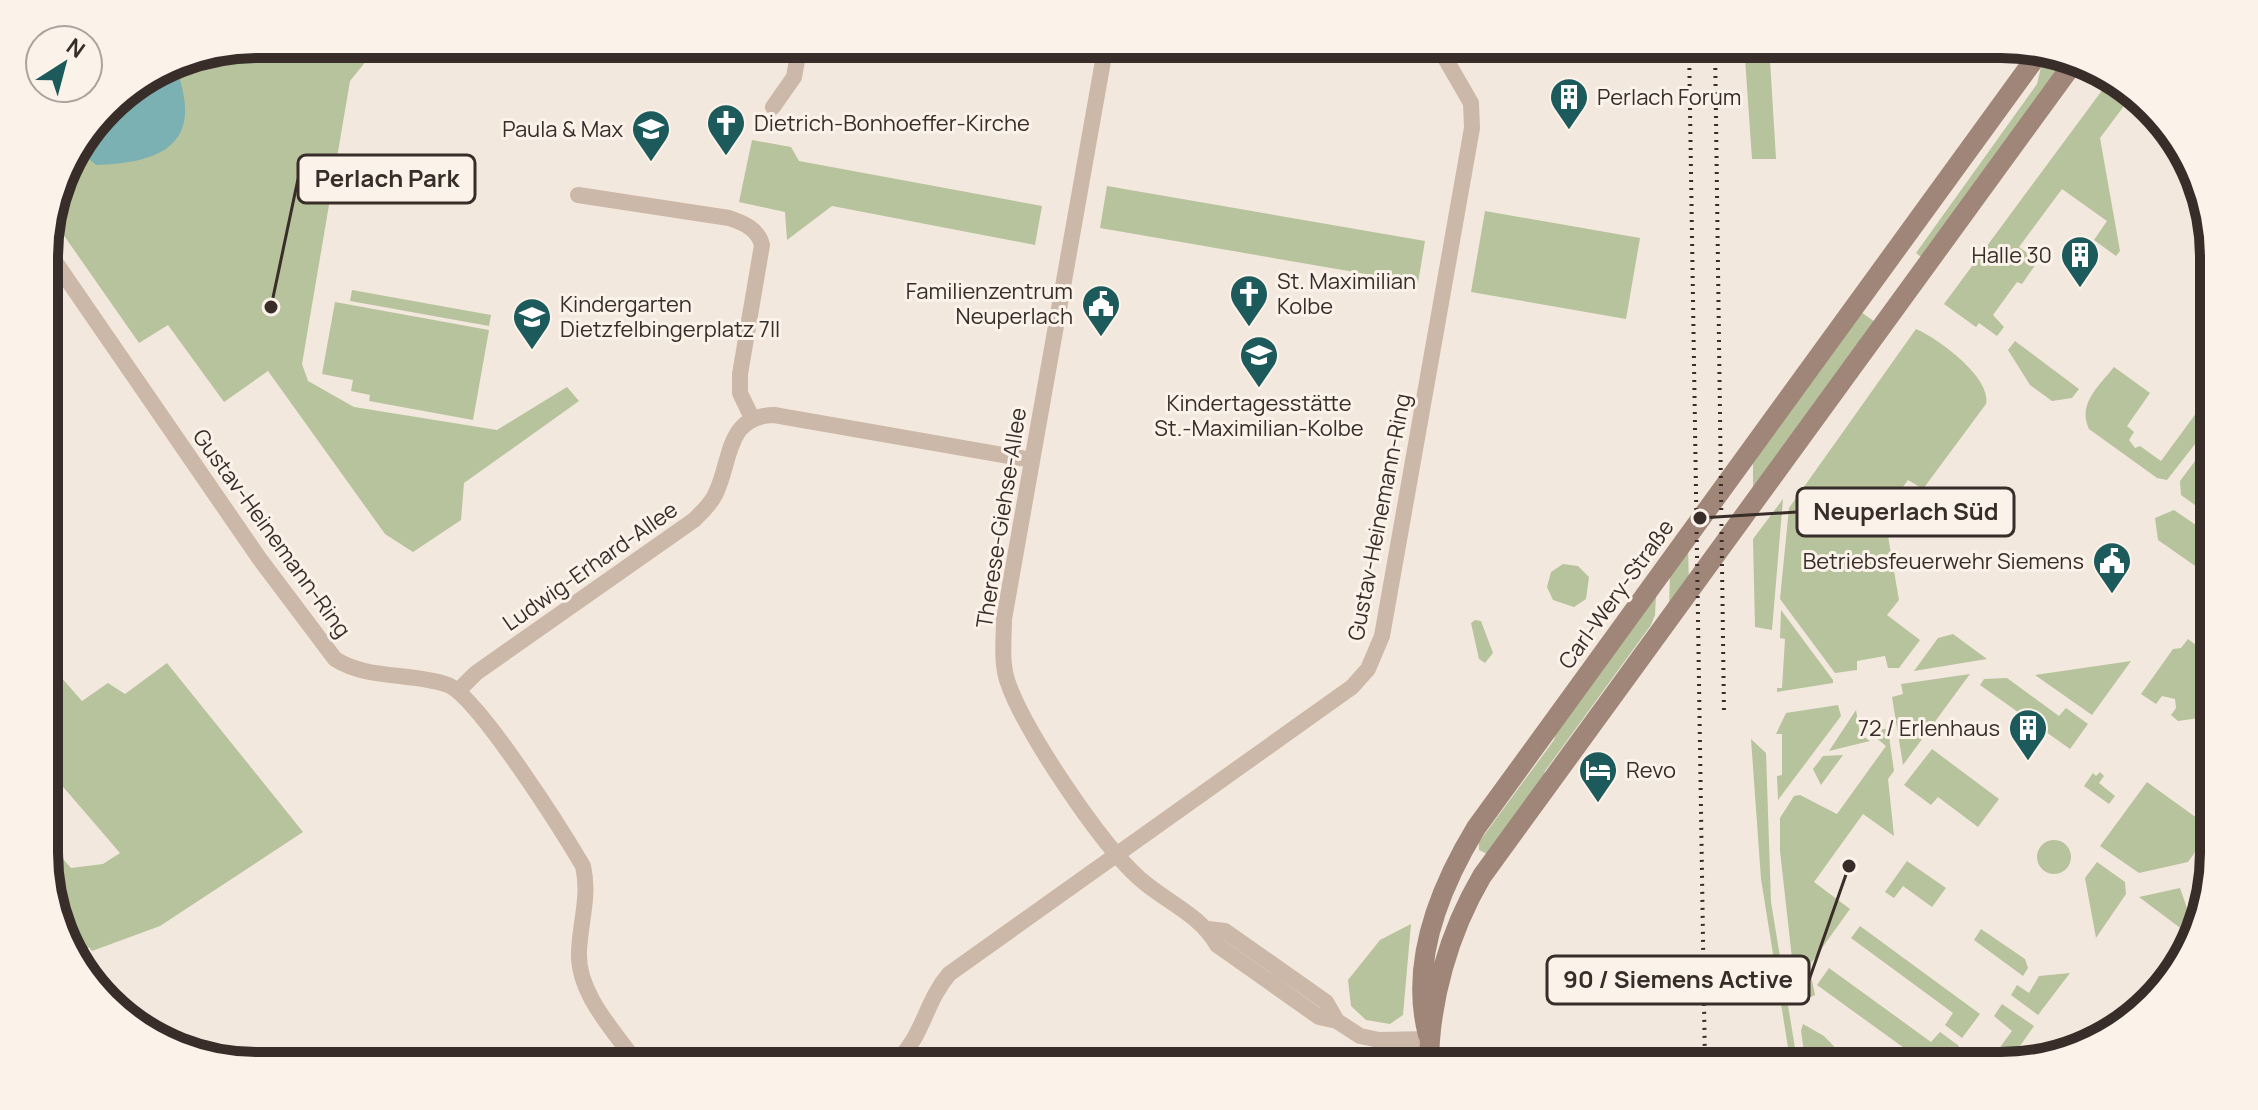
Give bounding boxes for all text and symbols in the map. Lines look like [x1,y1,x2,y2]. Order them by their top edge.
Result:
north arrow [24,24,104,104]
text: N [61,31,91,65]
building icon: Perlach Forum [1548,76,1590,131]
place label: Perlach Forum [1597,82,1741,112]
church icon: Dietrich-Bonhoeffer-Kirche [705,102,747,157]
school or university icon: Paula & Max [630,108,672,163]
place label: Dietrich-Bonhoeffer-Kirche [754,108,1030,138]
place label: Paula & Max [502,114,623,144]
callout: Perlach Park [298,155,475,203]
text: Perlach Park [315,161,460,194]
building icon: Halle 30 [2059,234,2101,289]
place label: Halle 30 [1972,240,2052,270]
place label: St. Maximilian Kolbe [1277,266,1416,321]
church icon: St. Maximilian Kolbe [1228,273,1270,328]
place label: Familienzentrum Neuperlach [906,276,1073,331]
public building icon: Familienzentrum Neuperlach [1080,283,1122,338]
place label: Kindergarten Dietzfelbingerplatz 7II [560,289,780,344]
school or university icon: Kindergarten Dietzfelbingerplatz 7II [511,296,553,351]
school or university icon: Kindertagesstätte St.-Maximilian-Kolbe [1238,334,1280,389]
place label: Kindertagesstätte St.-Maximilian-Kolbe [1154,388,1364,443]
street label: Gustav-Heinemann-Ring [1340,391,1418,643]
street label: Therese-Giehse-Allee [969,405,1033,630]
street label: Gustav-Heinemann-Ring [186,423,358,643]
callout: Neuperlach Süd [1797,488,2014,536]
street label: Ludwig-Erhard-Allee [497,494,683,638]
text: Neuperlach Süd [1813,494,1999,527]
street label: Carl-Wery-Straße [1552,513,1681,675]
public building icon: Betriebsfeuerwehr Siemens [2091,540,2133,595]
place label: Betriebsfeuerwehr Siemens [1803,546,2084,576]
building icon: 72 / Erlenhaus [2007,707,2049,762]
place label: 72 / Erlenhaus [1858,713,2000,743]
hotel icon: Revo [1577,749,1619,804]
place label: Revo [1626,755,1676,785]
callout: 90 / Siemens Active [1547,956,1809,1004]
text: 90 / Siemens Active [1563,962,1793,995]

